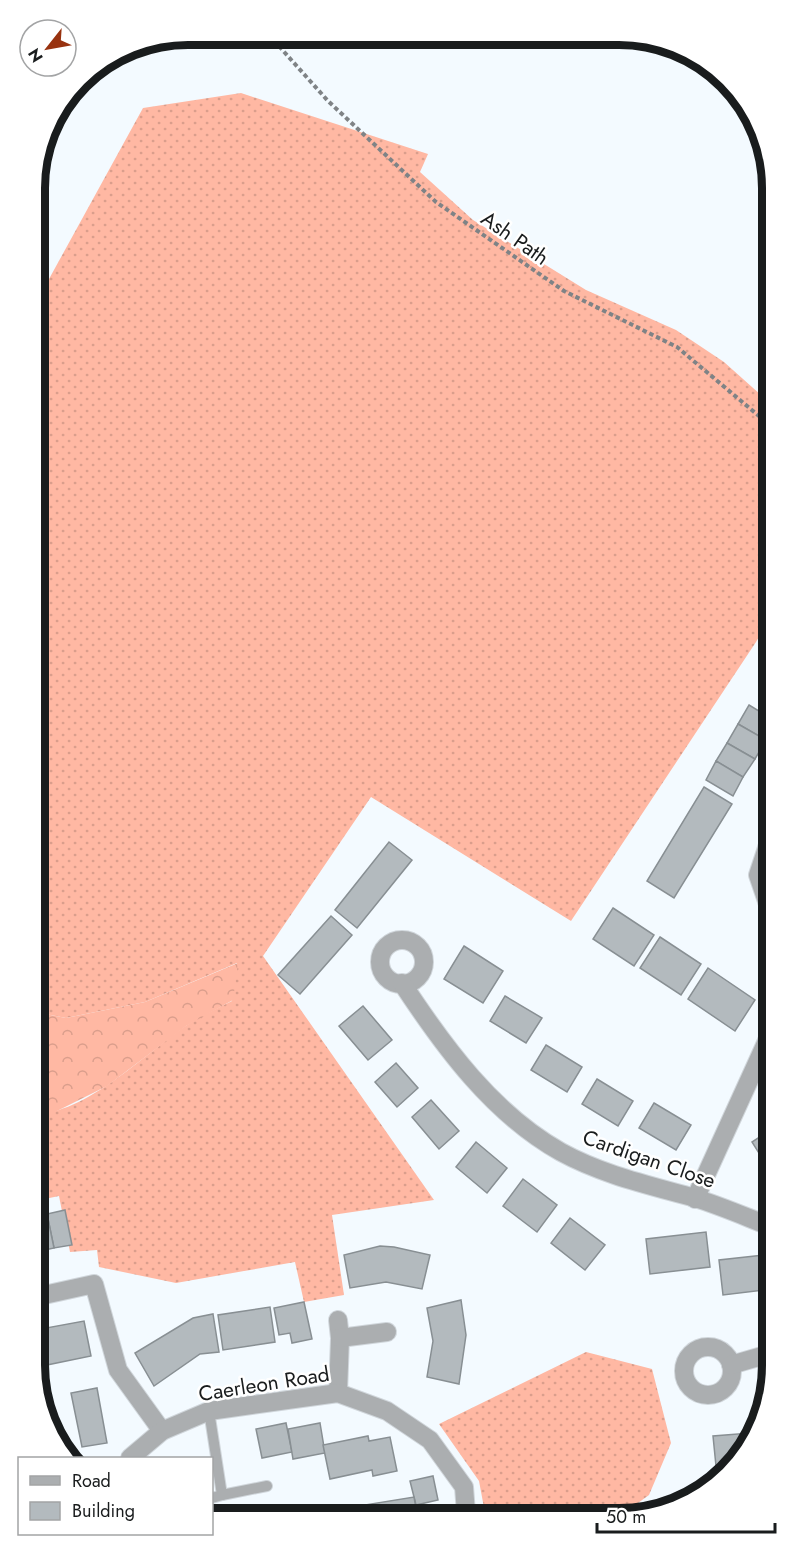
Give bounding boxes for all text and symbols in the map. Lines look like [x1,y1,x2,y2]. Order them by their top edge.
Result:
north arrow [18,18,78,78]
text: N [22,44,49,67]
street label: Ash Path [475,204,555,272]
street label: Cardigan Close [579,1122,720,1196]
street label: Caerleon Road [196,1359,332,1409]
legend [18,1457,213,1535]
text: Road [72,1468,111,1494]
scale bar [597,1496,776,1534]
text: Building [72,1498,135,1524]
text: 50 m [606,1504,646,1530]

